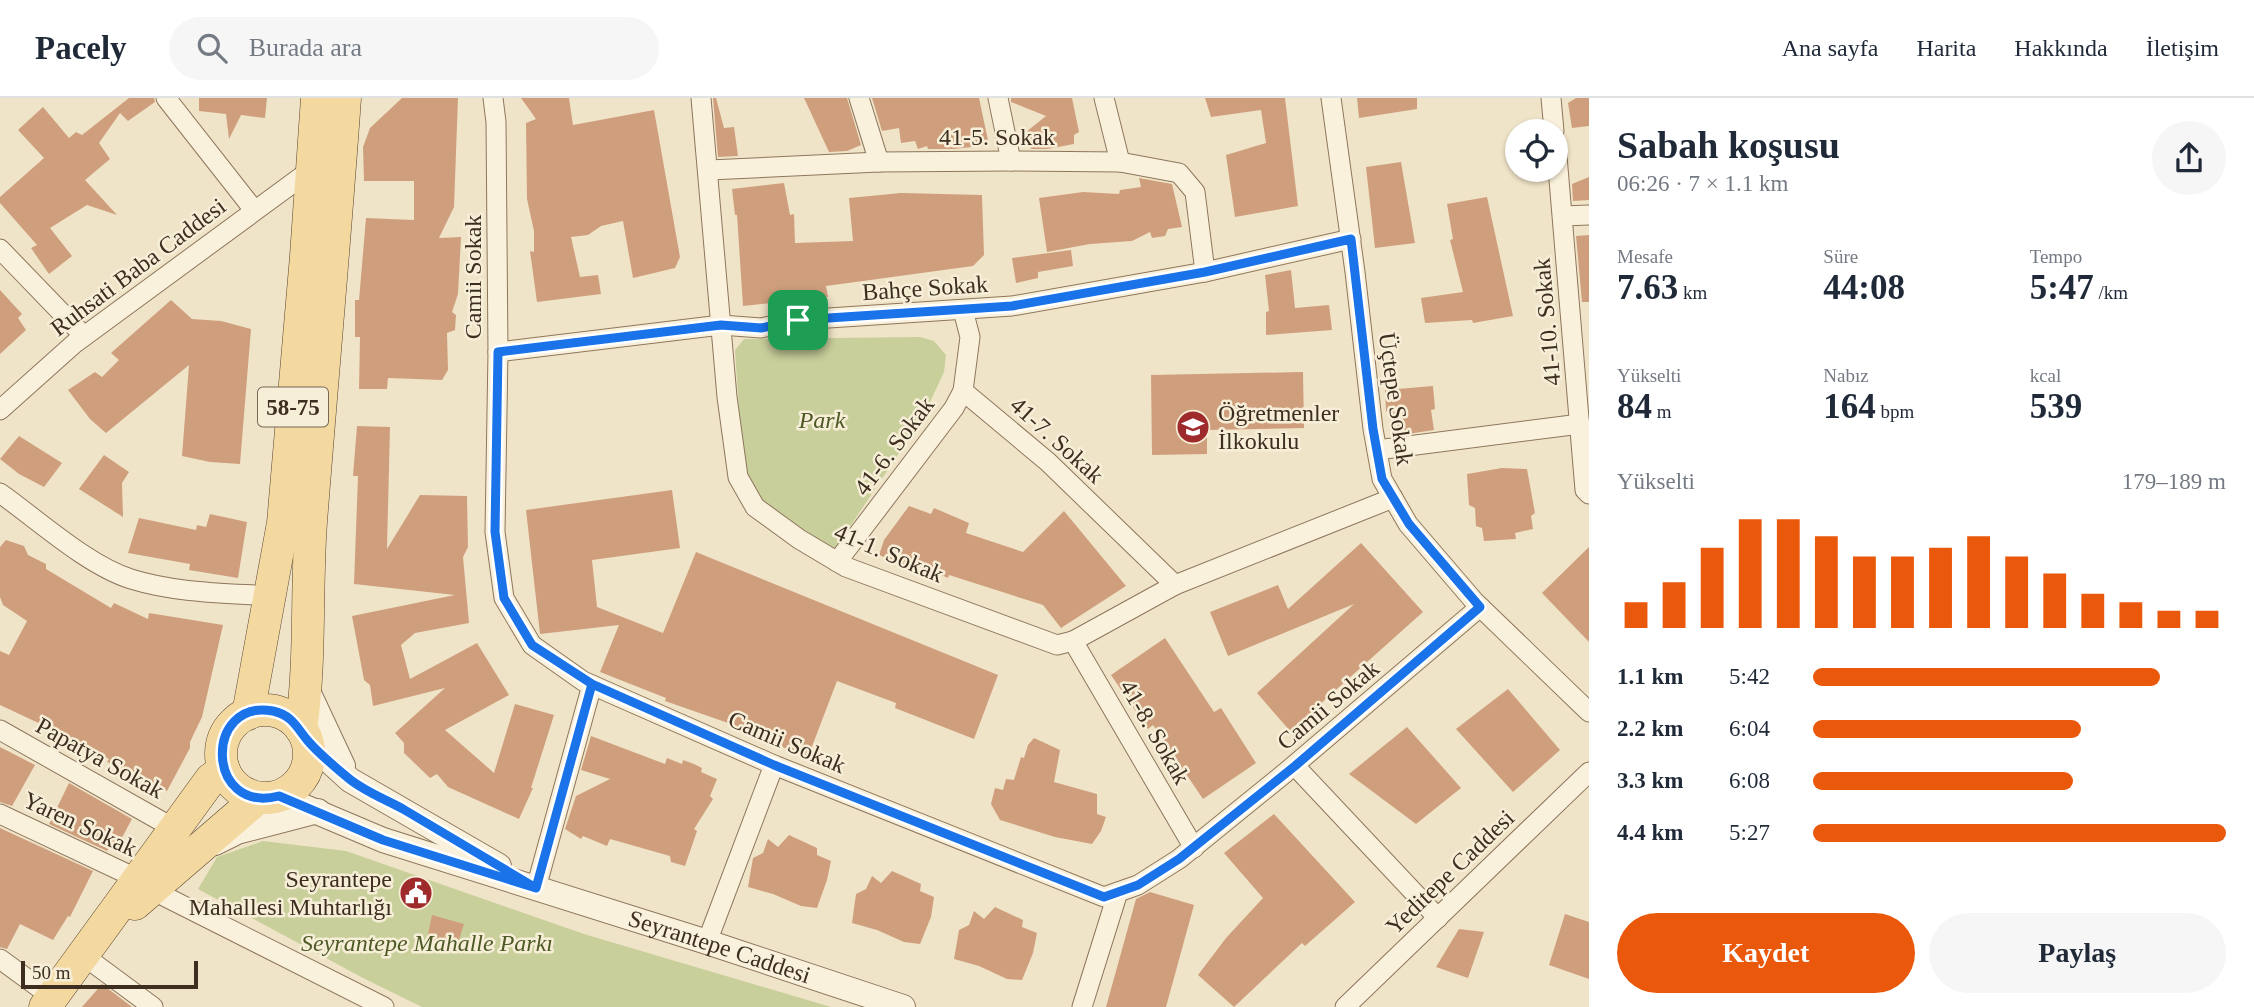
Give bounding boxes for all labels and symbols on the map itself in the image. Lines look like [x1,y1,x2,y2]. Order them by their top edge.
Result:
street label: 41-5. Sokak [939,124,1055,150]
street label: Ruhsati Baba Caddesi [46,193,231,341]
street label: Camii Sokak [460,215,486,339]
street label: 41-10. Sokak [1528,257,1566,387]
street label: Bahçe Sokak [861,271,989,305]
pin [768,290,828,350]
street label: Üçtepe Sokak [1374,331,1418,467]
road number: 58-75 [258,388,328,426]
street label: 41-6. Sokak [849,392,939,500]
street label: 41-7. Sokak [1005,392,1109,488]
place label: Öğretmenler İlkokulu [1218,400,1339,454]
park label: Park [798,407,846,433]
school or university icon: Öğretmenler İlkokulu [1174,408,1212,446]
street label: 41-1. Sokak [831,518,947,588]
street label: Camii Sokak [1272,655,1384,755]
street label: 41-8. Sokak [1115,675,1195,789]
street label: Camii Sokak [725,706,849,778]
street label: Papatya Sokak [32,712,168,804]
street label: Yaren Sokak [19,786,141,862]
street label: Yeditepe Caddesi [1381,804,1520,940]
place label: Seyrantepe Mahallesi Muhtarlığı [189,866,392,920]
public building icon: Seyrantepe Mahallesi Muhtarlığı [397,874,435,912]
street label: Seyrantepe Caddesi [625,905,814,989]
park label: Seyrantepe Mahalle Parkı [301,930,553,956]
scale bar [21,958,198,990]

